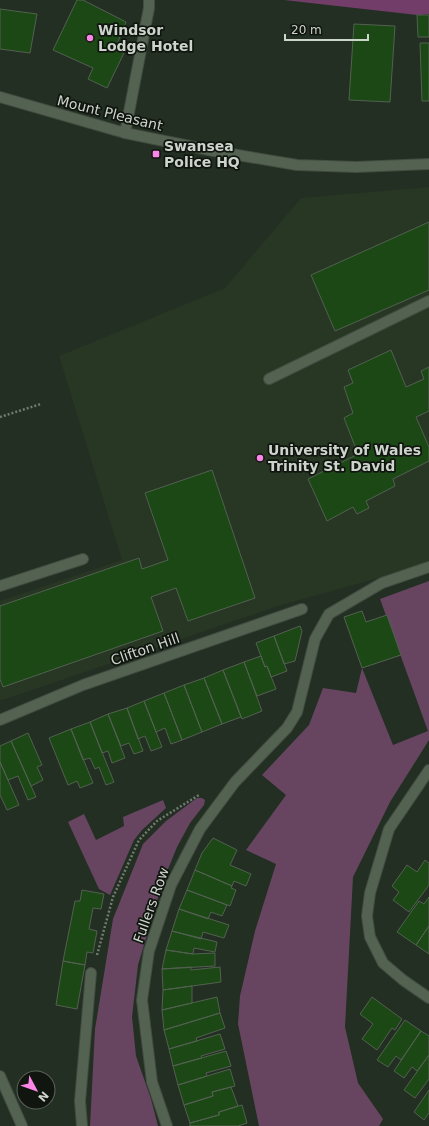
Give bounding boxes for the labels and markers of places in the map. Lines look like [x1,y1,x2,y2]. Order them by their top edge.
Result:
place label: Windsor Lodge Hotel [98,22,193,54]
marker: Windsor Lodge Hotel [85,33,95,43]
place label: Swansea Police HQ [164,138,240,170]
marker: Swansea Police HQ [151,149,161,159]
place label: University of Wales Trinity St. David [268,442,421,474]
marker: University of Wales Trinity St. David [255,453,265,463]

